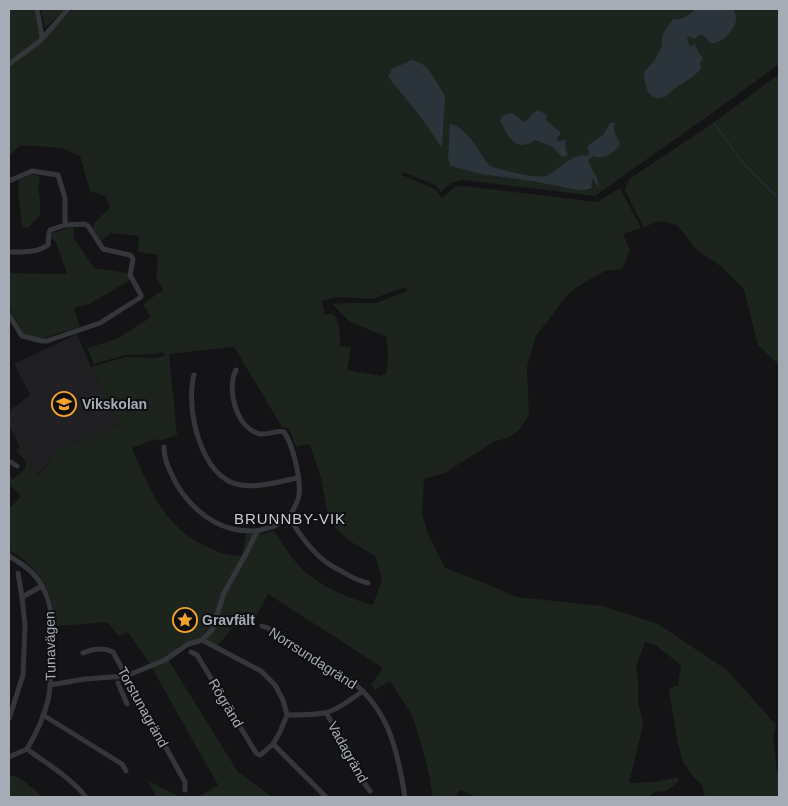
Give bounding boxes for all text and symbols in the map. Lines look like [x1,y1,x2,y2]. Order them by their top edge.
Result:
school or university icon: Vikskolan [51,391,77,417]
place label: Vikskolan [82,396,147,412]
district label: BRUNNBY-VIK [234,510,346,527]
place icon: Gravfält [172,607,198,633]
street label: Tunavägen [41,611,59,681]
place label: Gravfält [202,612,255,628]
street label: Norrsundagränd [266,624,360,692]
street label: Torstunagränd [114,664,172,750]
street label: Rögränd [205,676,247,730]
street label: Vadagränd [325,719,371,785]

